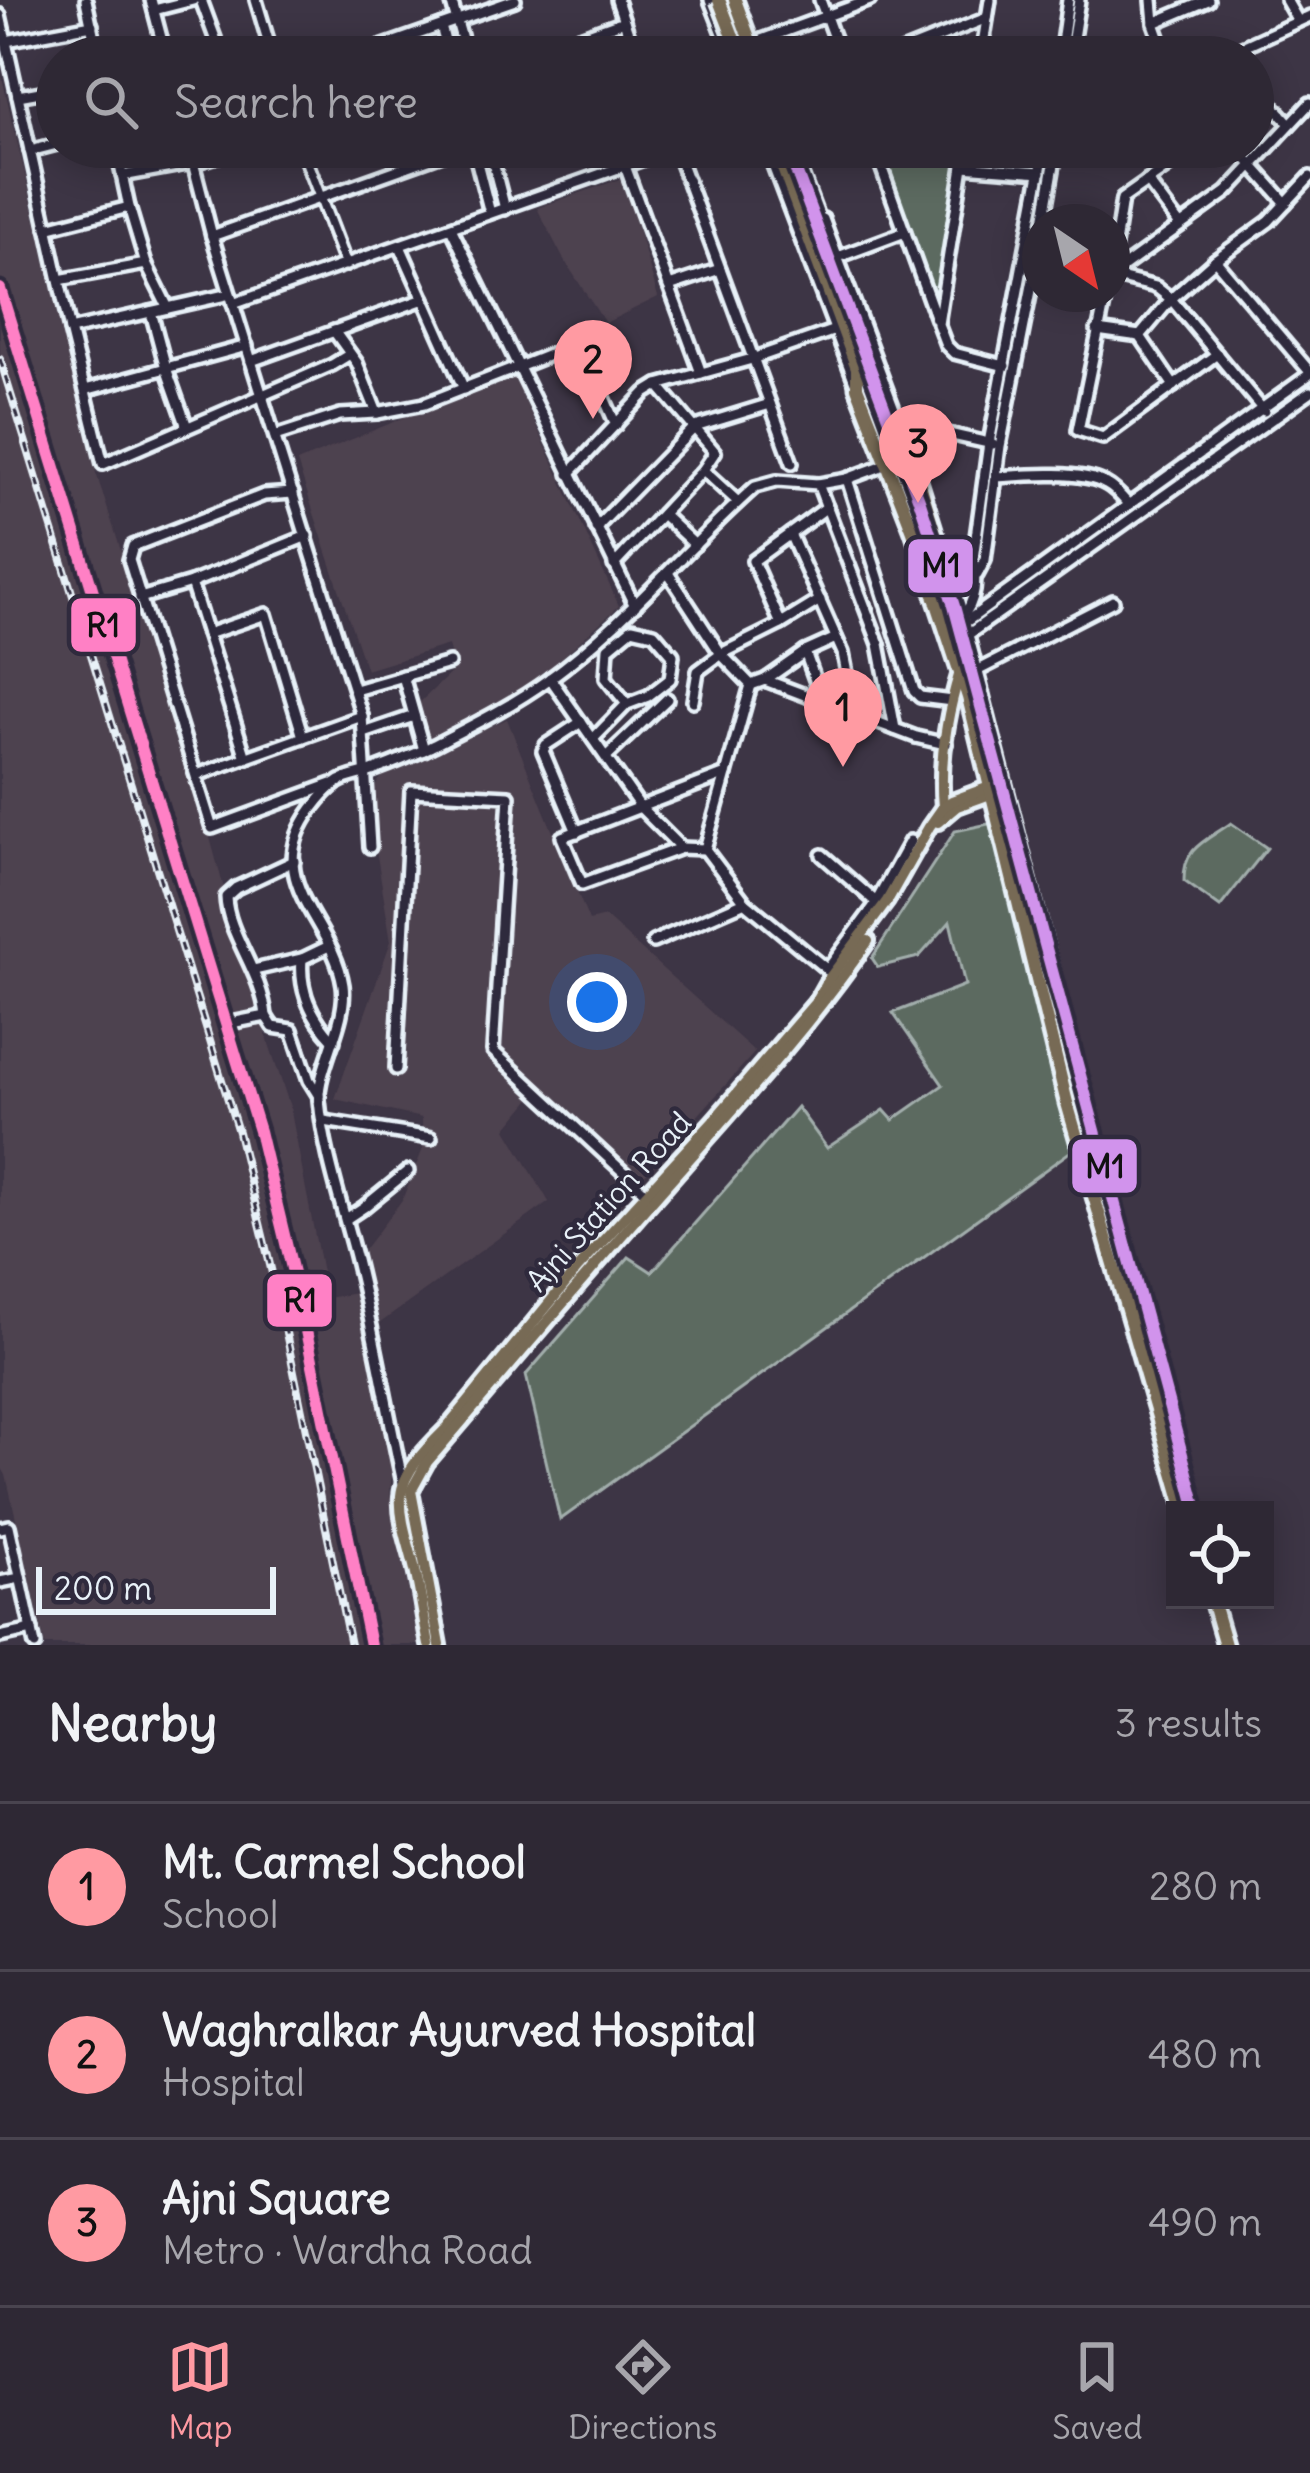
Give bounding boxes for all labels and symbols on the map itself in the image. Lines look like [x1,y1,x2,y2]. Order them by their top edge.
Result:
north arrow [1022,204,1130,312]
pin: 2 [554,320,632,419]
pin: 3 [879,404,957,503]
line badge: M1 [906,537,975,595]
text: M1 [921,544,961,586]
line badge: R1 [69,596,138,654]
text: R1 [86,604,120,646]
pin: 1 [804,668,882,767]
your location [567,972,627,1032]
street label: Ajni Station Road [517,1103,699,1299]
line badge: M1 [1070,1137,1139,1195]
text: M1 [1085,1145,1125,1187]
line badge: R1 [265,1272,334,1329]
text: R1 [283,1279,317,1321]
scale bar [36,1561,276,1614]

